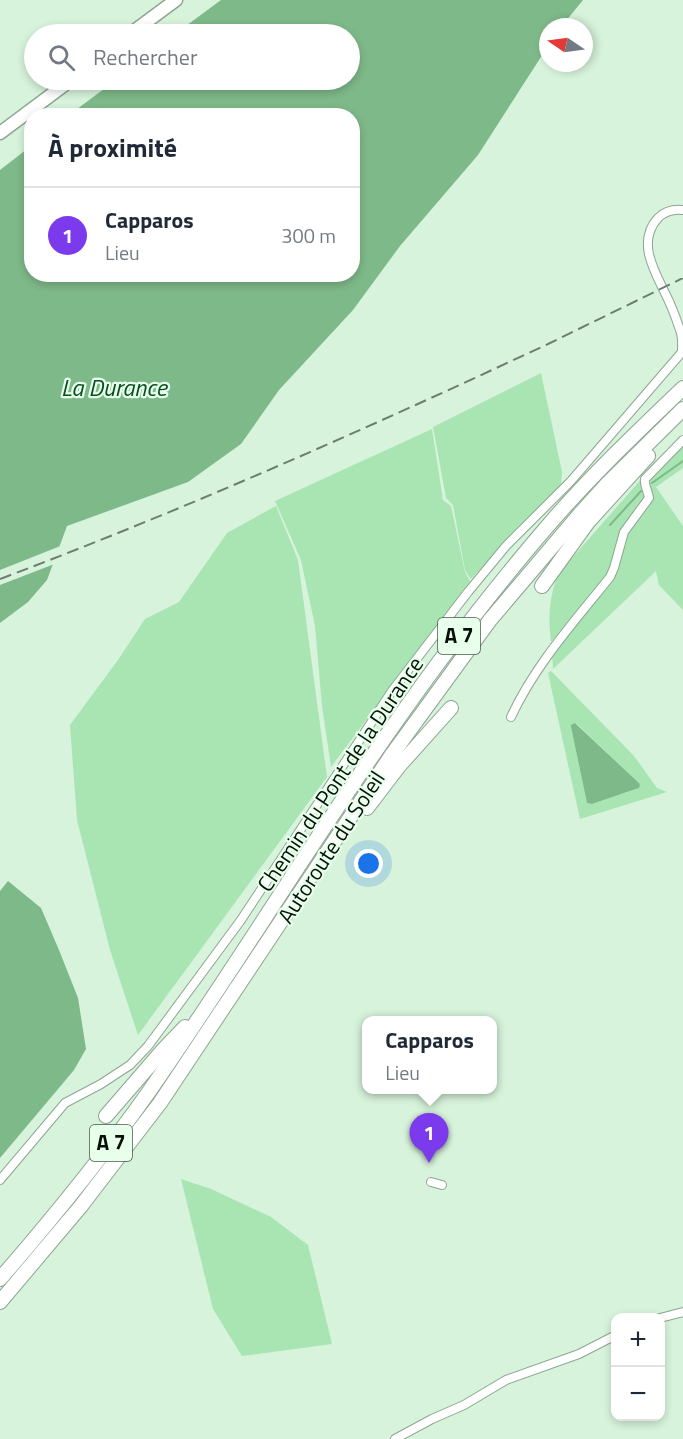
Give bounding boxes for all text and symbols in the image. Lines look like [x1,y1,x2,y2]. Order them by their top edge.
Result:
north arrow [539,18,593,72]
search box [24,24,360,90]
text: Rechercher [93,40,198,74]
icon: search [45,41,78,74]
text: À proximité [48,128,177,167]
text: Capparos [105,203,194,237]
text: 1 [62,220,73,251]
text: 300 m [281,220,336,251]
text: Lieu [105,237,140,268]
water label: La Durance [61,369,169,405]
road number: A 7 [438,618,480,654]
street label: Chemin du Pont de la Durance [248,650,432,898]
street label: Autoroute du Soleil [269,764,393,930]
your location [354,849,383,878]
popup [362,1016,497,1094]
text: Capparos [385,1023,474,1057]
text: Lieu [385,1057,420,1088]
pin: 1 [410,1114,448,1163]
road number: A 7 [90,1125,132,1161]
map controls [611,1313,665,1421]
button: + [611,1313,665,1367]
button: − [611,1367,665,1421]

